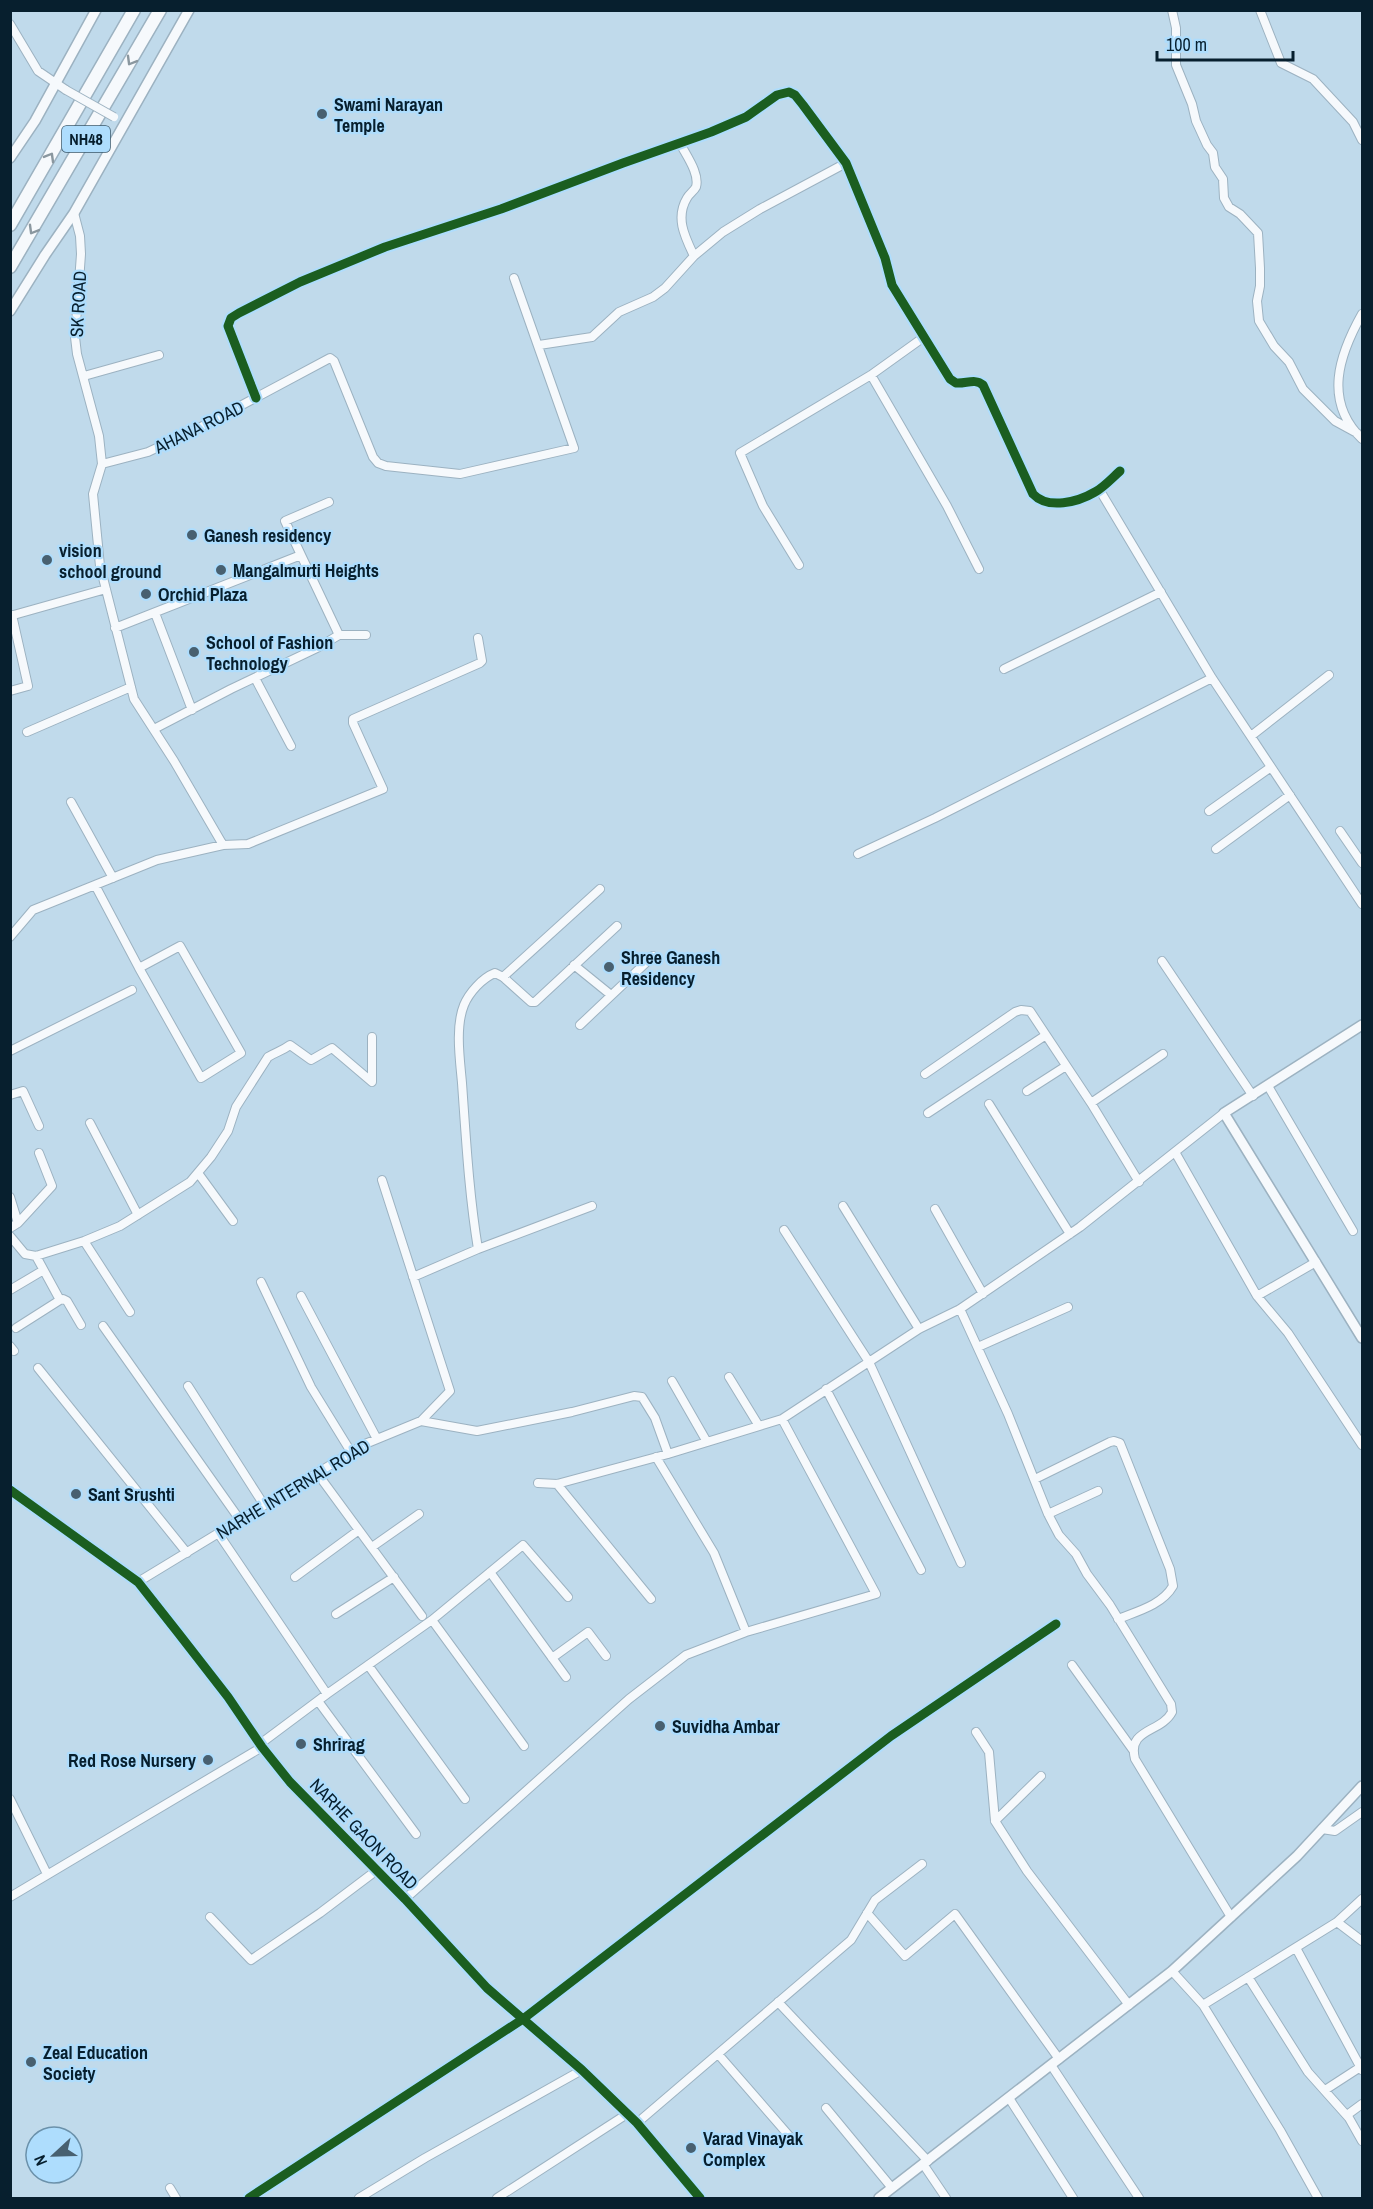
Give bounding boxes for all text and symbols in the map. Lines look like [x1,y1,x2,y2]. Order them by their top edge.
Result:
scale bar [1157,24,1294,62]
text: 100 m [1166,32,1207,57]
one-way arrow [126,55,138,65]
place label: Swami Narayan Temple [334,92,443,138]
marker: Swami Narayan Temple [315,107,329,121]
road number: NH48 [62,126,110,152]
one-way arrow [43,152,54,163]
one-way arrow [29,224,40,234]
street label: SK ROAD [64,270,92,338]
street label: AHANA ROAD [149,395,248,460]
place label: Ganesh residency [204,523,332,548]
marker: Ganesh residency [185,528,199,542]
place label: vision school ground [59,538,162,584]
marker: vision school ground [40,553,54,567]
place label: Mangalmurti Heights [233,558,379,583]
marker: Mangalmurti Heights [214,563,228,577]
place label: Orchid Plaza [158,582,248,607]
marker: Orchid Plaza [139,587,153,601]
place label: School of Fashion Technology [206,630,333,676]
marker: School of Fashion Technology [187,645,201,659]
place label: Shree Ganesh Residency [621,945,720,991]
marker: Shree Ganesh Residency [602,960,616,974]
street label: NARHE INTERNAL ROAD [212,1433,374,1545]
place label: Sant Srushti [88,1482,175,1507]
marker: Sant Srushti [69,1487,83,1501]
place label: Suvidha Ambar [672,1714,780,1739]
marker: Suvidha Ambar [653,1719,667,1733]
place label: Shrirag [313,1732,365,1757]
marker: Shrirag [294,1737,308,1751]
place label: Red Rose Nursery [68,1748,197,1773]
marker: Red Rose Nursery [201,1753,215,1767]
street label: NARHE GAON ROAD [304,1773,424,1895]
place label: Zeal Education Society [43,2040,148,2086]
marker: Zeal Education Society [24,2055,38,2069]
north arrow [24,2125,84,2185]
place label: Varad Vinayak Complex [703,2126,804,2172]
marker: Varad Vinayak Complex [684,2141,698,2155]
text: N [28,2152,52,2169]

